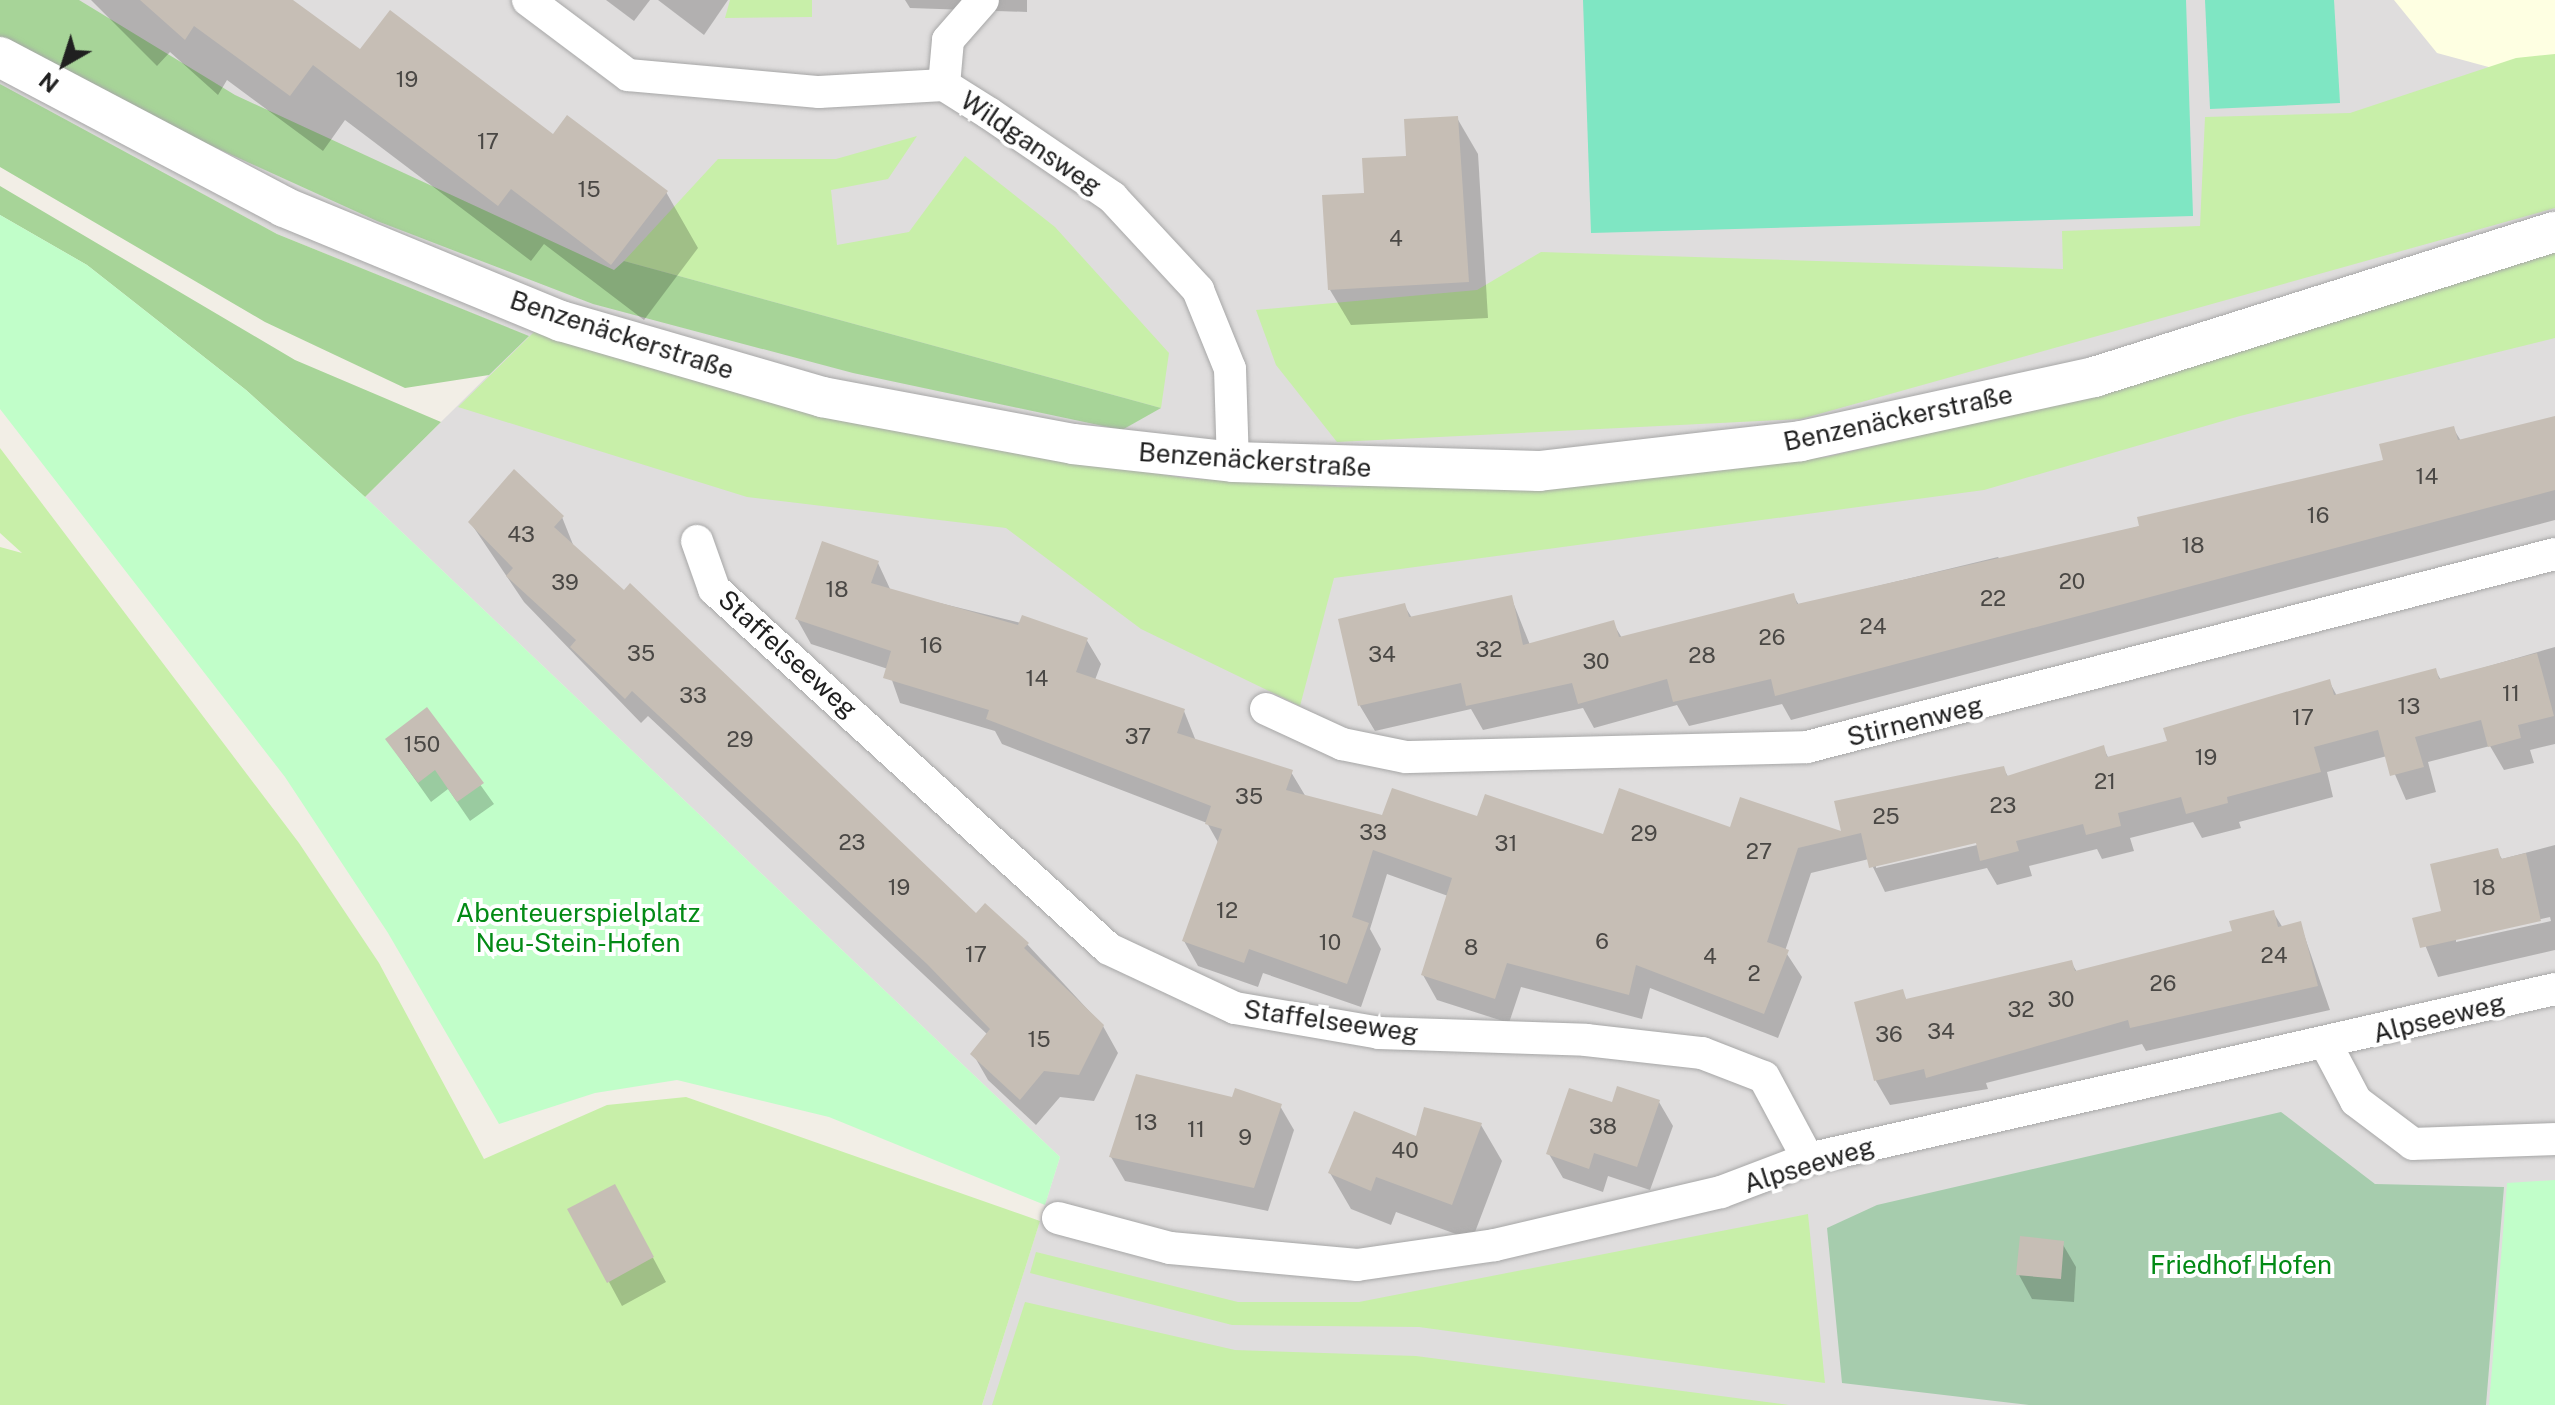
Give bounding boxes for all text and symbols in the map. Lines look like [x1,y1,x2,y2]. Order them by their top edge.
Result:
north arrow [24,24,104,104]
text: N [34,67,64,98]
house number: 19 [396,67,418,93]
street label: Wildgansweg [955,84,1107,202]
house number: 17 [477,129,499,155]
house number: 15 [577,177,601,203]
house number: 4 [1389,226,1403,252]
street label: Benzenäckerstraße [506,284,738,386]
street label: Benzenäckerstraße [1781,378,2015,458]
street label: Benzenäckerstraße [1137,436,1373,484]
house number: 14 [2416,464,2438,490]
house number: 16 [2307,503,2329,529]
house number: 43 [507,522,535,548]
house number: 18 [2181,533,2205,559]
house number: 20 [2059,569,2085,595]
house number: 39 [551,570,579,596]
house number: 18 [825,577,849,603]
street label: Staffelseeweg [712,583,864,725]
house number: 22 [1980,586,2006,612]
house number: 24 [1860,614,1886,640]
house number: 26 [1759,625,1785,651]
house number: 16 [920,633,942,659]
house number: 32 [1476,637,1502,663]
house number: 35 [627,641,655,667]
house number: 34 [1368,642,1396,668]
house number: 28 [1688,643,1716,669]
house number: 30 [1582,649,1610,675]
house number: 14 [1026,666,1048,692]
house number: 11 [2502,681,2520,707]
house number: 33 [679,683,707,709]
street label: Stirnenweg [1844,689,1986,753]
house number: 13 [2398,694,2420,720]
house number: 17 [2292,705,2314,731]
house number: 37 [1125,724,1151,750]
house number: 29 [727,727,753,753]
house number: 150 [404,732,440,758]
house number: 19 [2195,745,2217,771]
house number: 21 [2094,769,2116,795]
house number: 35 [1235,784,1263,810]
house number: 23 [1990,793,2016,819]
house number: 25 [1872,804,1900,830]
house number: 33 [1359,820,1387,846]
house number: 29 [1631,821,1657,847]
house number: 23 [839,830,865,856]
house number: 31 [1495,831,1517,857]
house number: 27 [1746,839,1772,865]
house number: 19 [888,875,910,901]
house number: 18 [2472,875,2496,901]
park label: Abenteuerspielplatz Neu-Stein-Hofen [456,897,700,958]
house number: 12 [1216,898,1238,924]
house number: 6 [1595,929,1609,955]
house number: 10 [1319,930,1341,956]
house number: 8 [1464,935,1478,961]
house number: 17 [965,942,987,968]
house number: 24 [2261,943,2287,969]
house number: 4 [1703,944,1717,970]
house number: 2 [1747,961,1761,987]
house number: 26 [2150,971,2176,997]
house number: 30 [2047,987,2075,1013]
street label: Alpseeweg [2370,987,2508,1049]
street label: Staffelseeweg [1242,993,1420,1049]
house number: 32 [2008,997,2034,1023]
house number: 34 [1927,1019,1955,1045]
house number: 36 [1875,1022,1903,1048]
house number: 15 [1027,1027,1051,1053]
house number: 13 [1135,1110,1157,1136]
house number: 38 [1589,1114,1617,1140]
house number: 11 [1187,1117,1205,1143]
house number: 9 [1238,1125,1252,1151]
street label: Alpseeweg [1740,1130,1878,1200]
house number: 40 [1391,1138,1419,1164]
park label: Friedhof Hofen [2150,1249,2332,1281]

